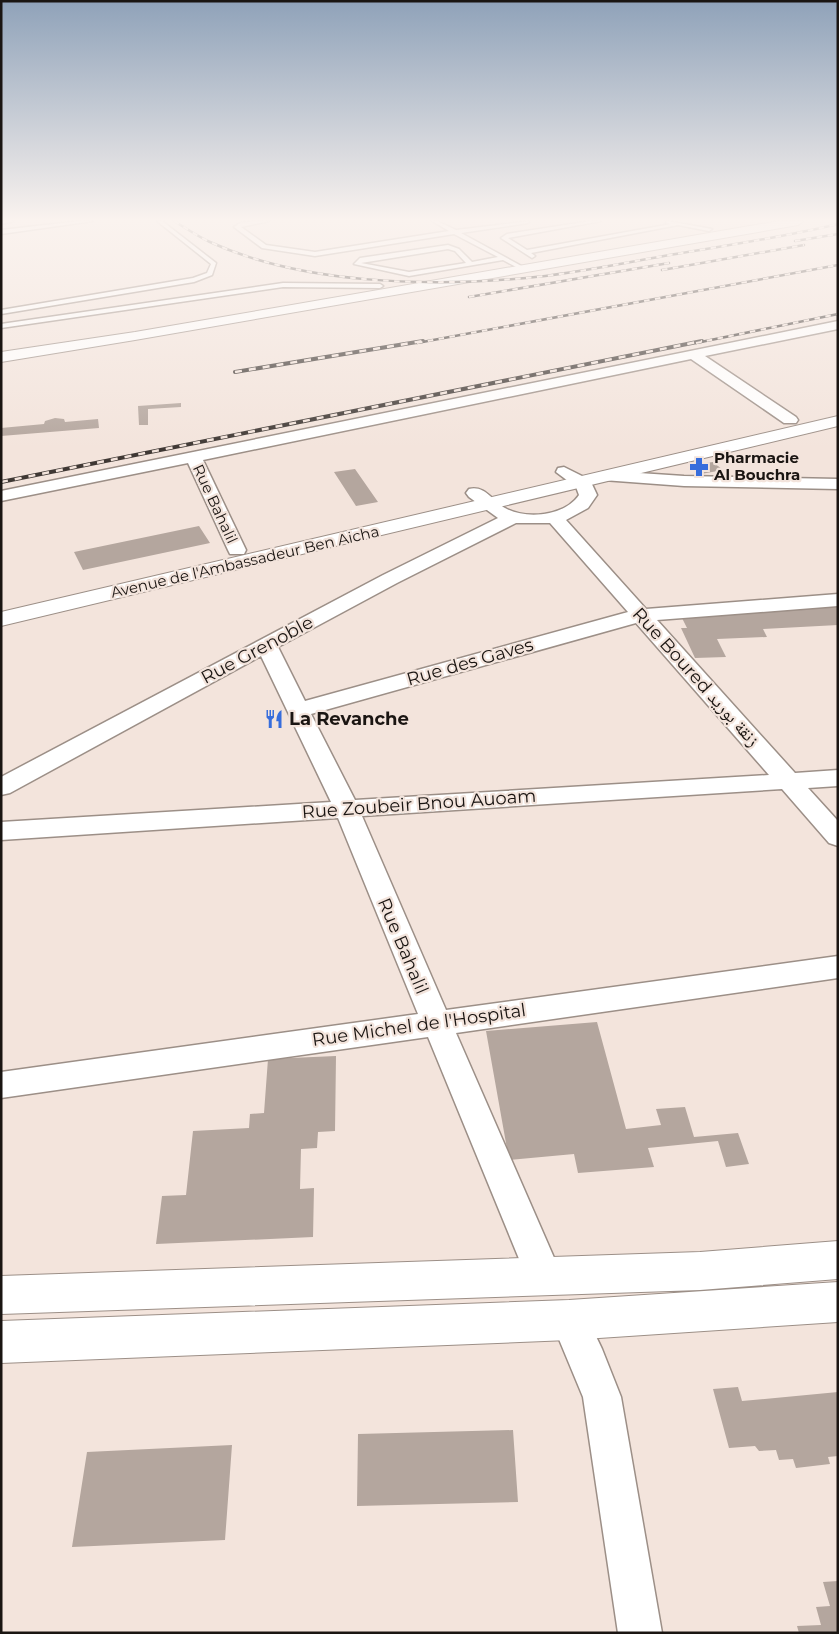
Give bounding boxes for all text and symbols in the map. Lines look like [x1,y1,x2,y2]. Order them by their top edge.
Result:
place label: Pharmacie Al Bouchra [713,448,800,484]
pharmacy icon: Pharmacie Al Bouchra [688,456,710,478]
street label: Rue Bahalil [189,461,242,546]
street label: Avenue de l'Ambassadeur Ben Aicha [109,521,381,602]
street label: Rue Boured زنقة بوريد [628,603,764,751]
street label: Rue Grenoble [197,611,317,689]
street label: Rue des Gaves [404,633,536,691]
restaurant icon: La Revanche [263,708,285,730]
place label: La Revanche [289,708,409,730]
street label: Rue Zoubeir Bnou Auoam [301,785,537,823]
street label: Rue Bahalil [373,895,433,997]
street label: Rue Michel de l'Hospital [311,999,527,1051]

